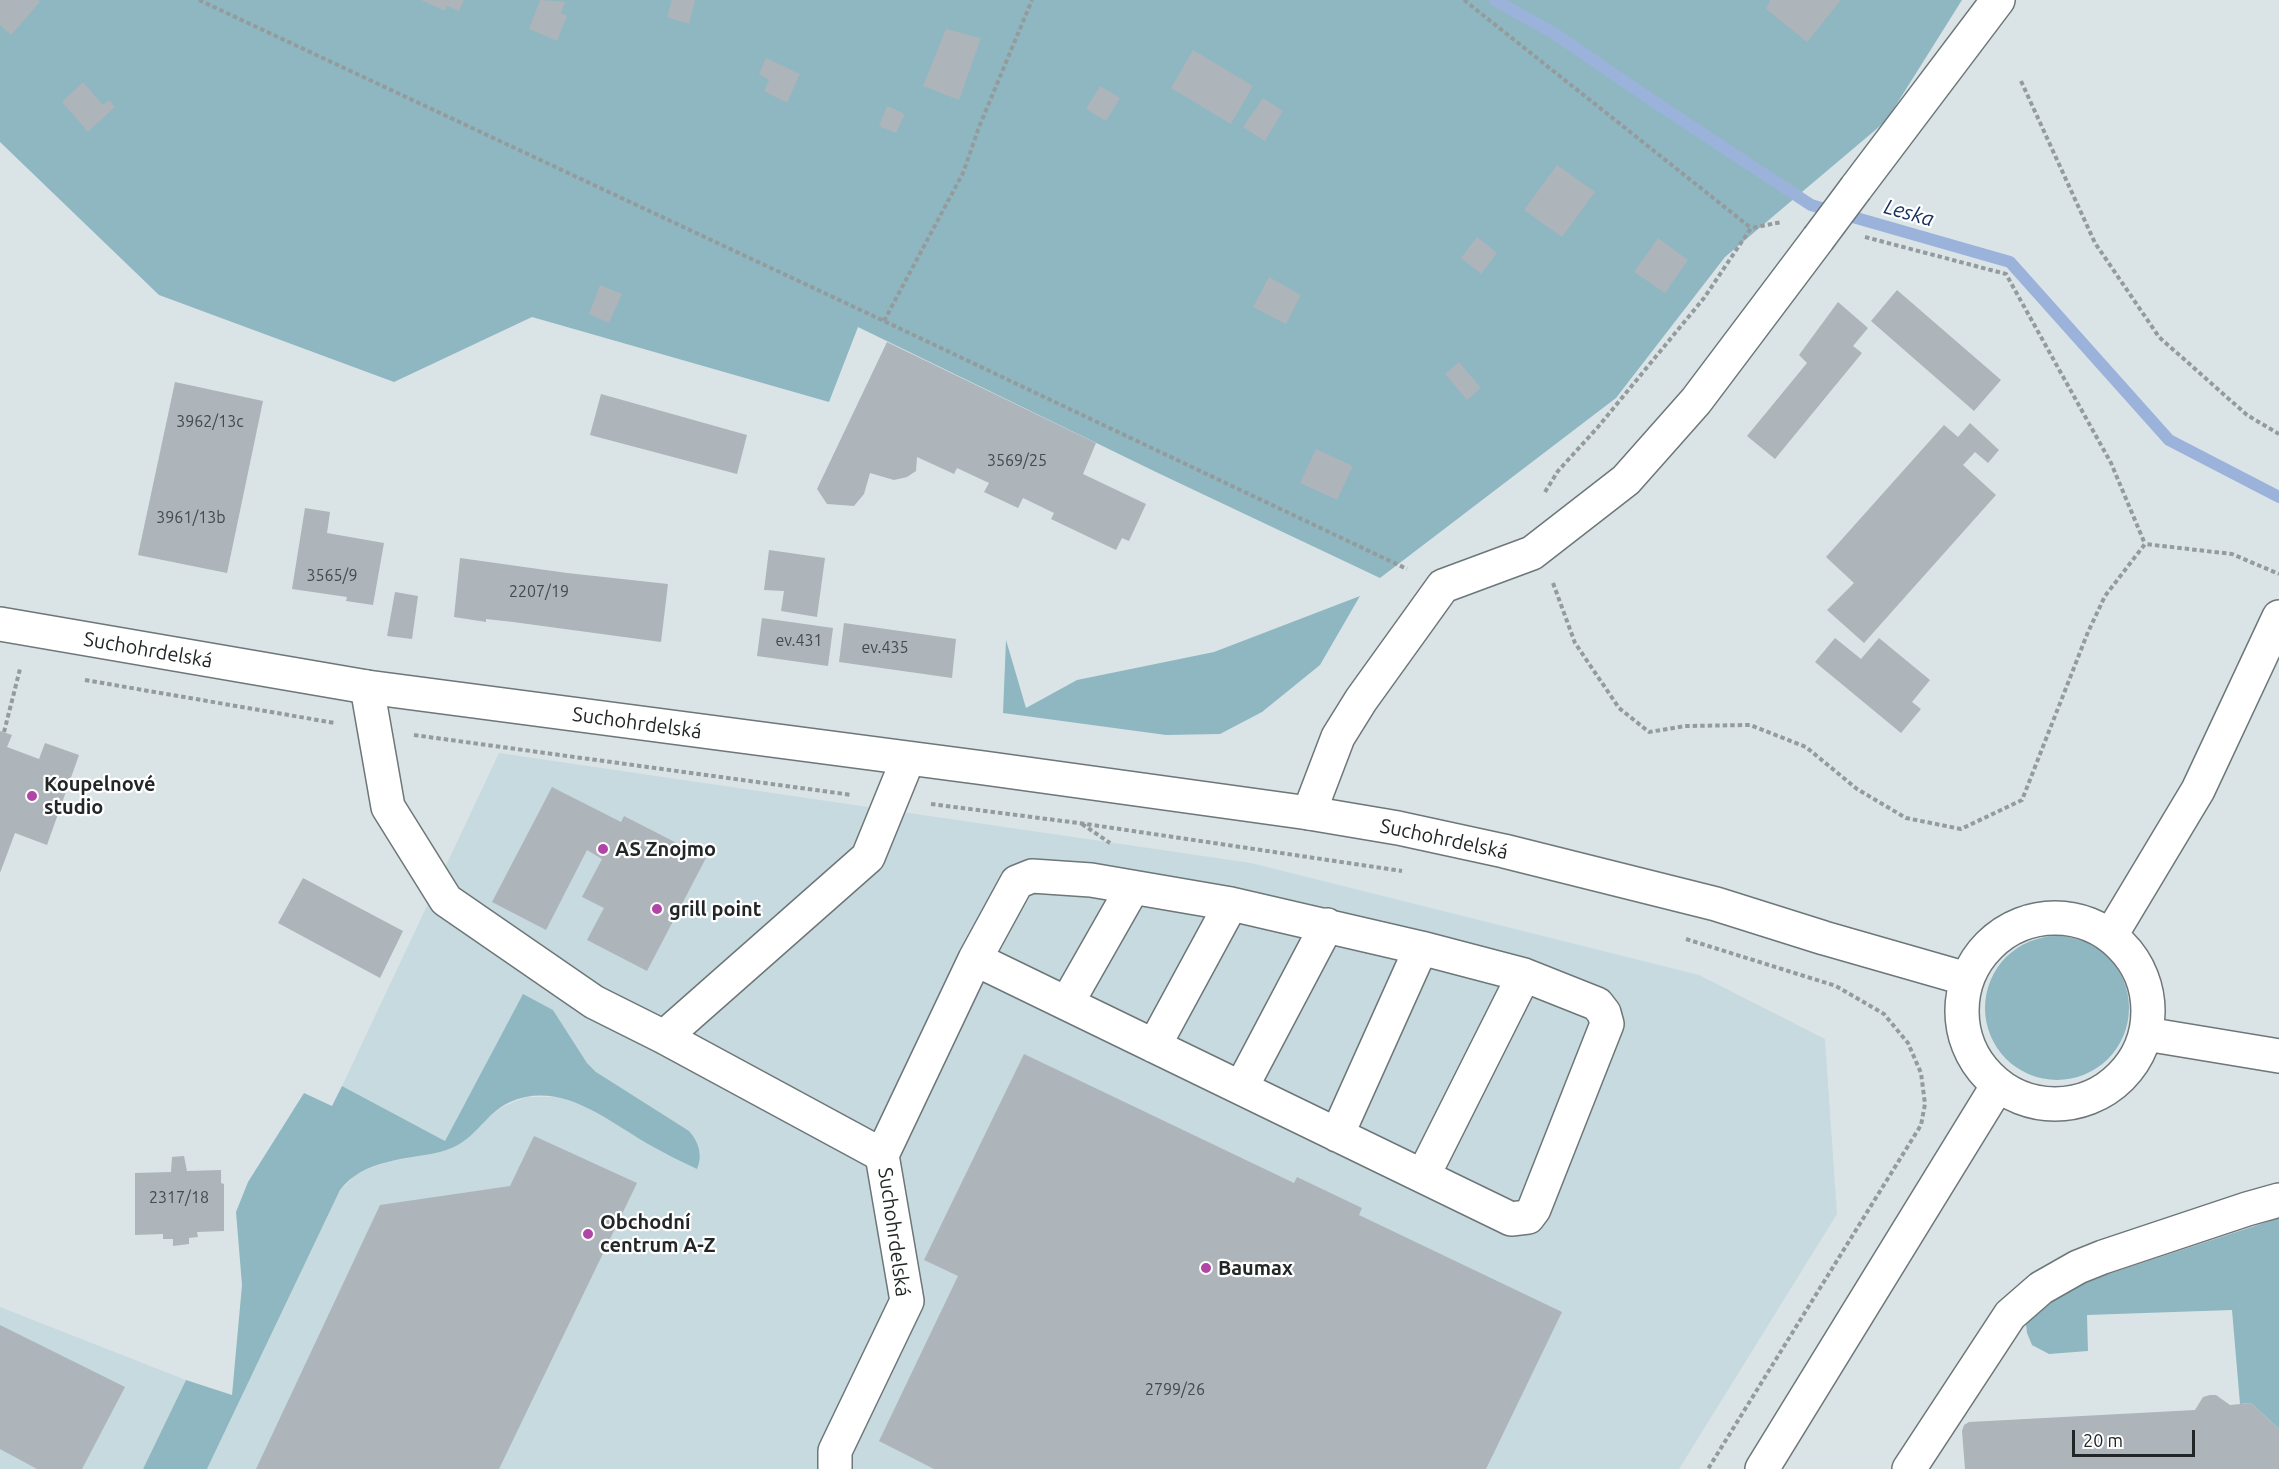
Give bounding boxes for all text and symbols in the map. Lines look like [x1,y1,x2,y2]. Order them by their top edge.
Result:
water label: Leska [1881,194,1937,232]
house number: 3962/13c [176,412,244,432]
house number: 3569/25 [987,451,1047,471]
house number: 3961/13b [156,508,226,528]
house number: 3565/9 [306,566,358,586]
house number: 2207/19 [509,582,569,602]
street label: Suchohrdelská [82,627,214,673]
house number: ev.431 [775,631,823,651]
house number: ev.435 [861,638,909,658]
street label: Suchohrdelská [571,702,703,744]
place label: Koupelnové studio [44,772,155,819]
marker: Koupelnové studio [25,789,39,803]
street label: Suchohrdelská [1378,814,1510,864]
place label: AS Znojmo [615,837,716,861]
marker: AS Znojmo [596,842,610,856]
place label: grill point [669,897,761,921]
marker: grill point [650,902,664,916]
street label: Suchohrdelská [873,1166,915,1298]
house number: 2317/18 [149,1188,209,1208]
place label: Obchodní centrum A-Z [600,1210,716,1257]
marker: Obchodní centrum A-Z [581,1227,595,1241]
place label: Baumax [1218,1256,1293,1280]
marker: Baumax [1199,1261,1213,1275]
house number: 2799/26 [1145,1380,1205,1400]
scale bar [2075,1418,2198,1456]
text: 20 m [2083,1430,2123,1450]

